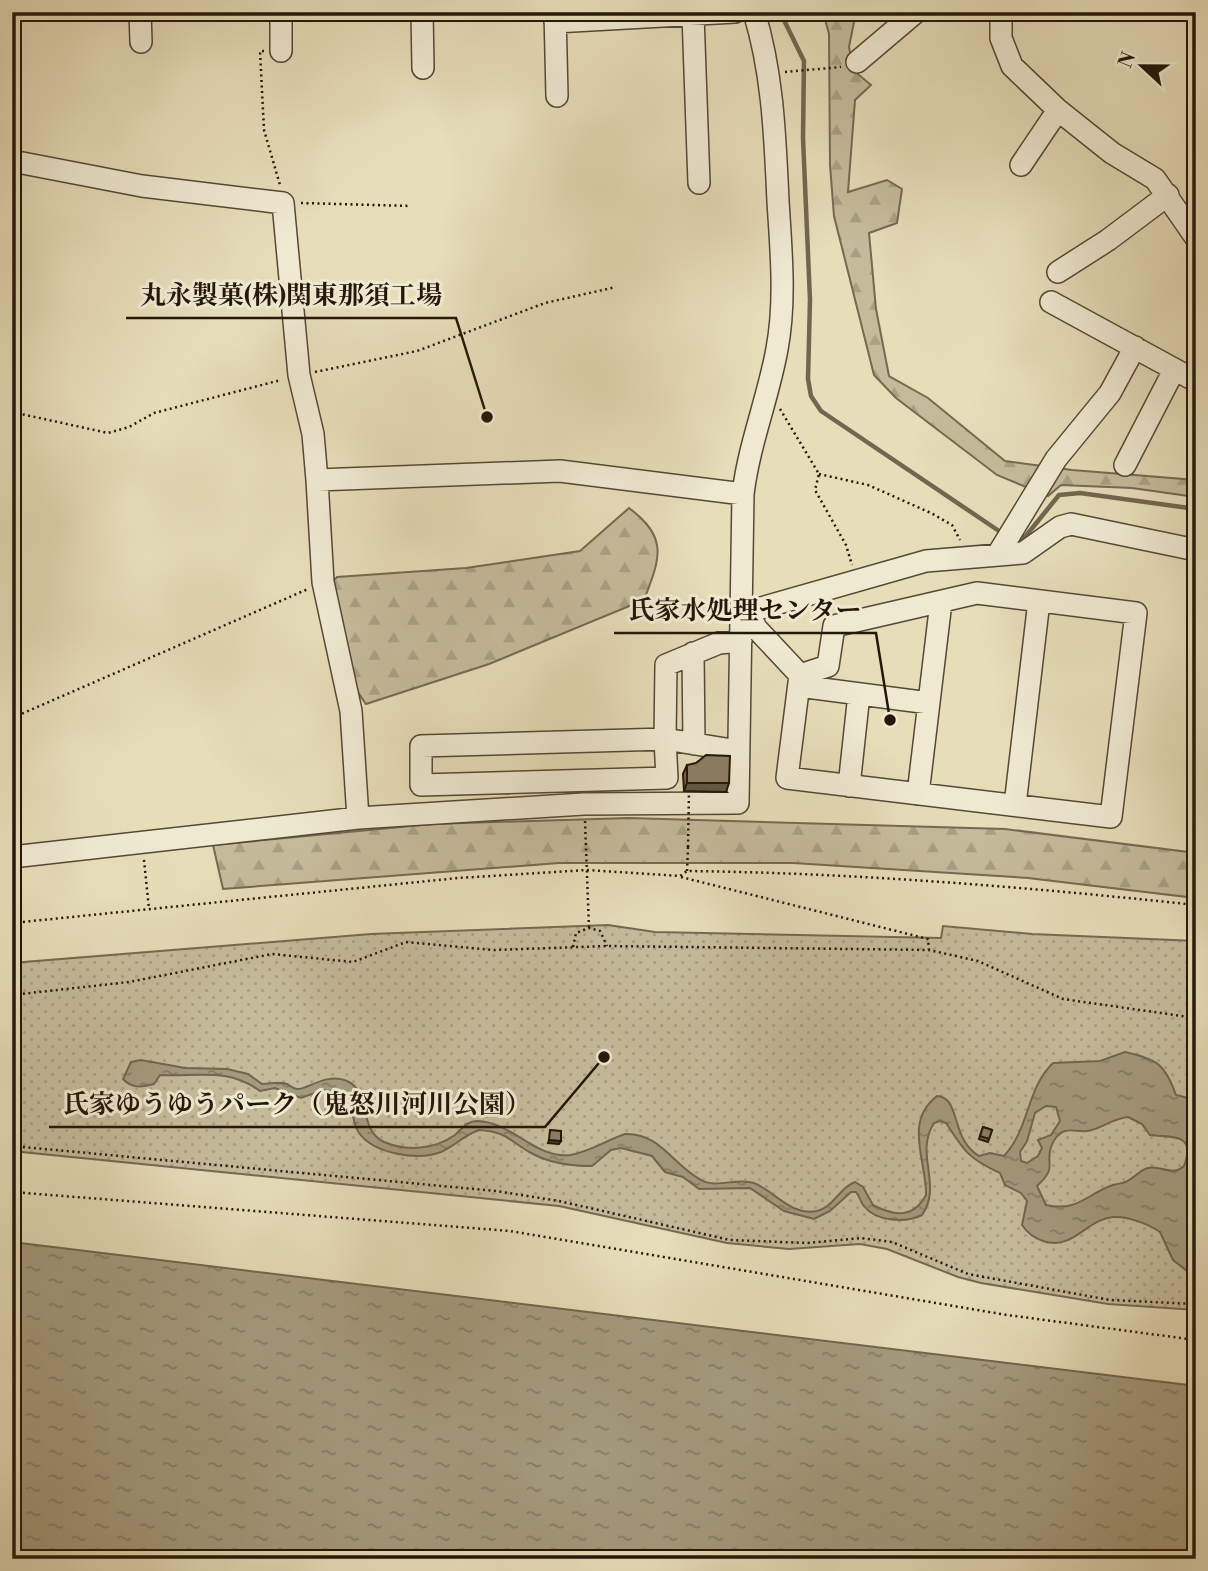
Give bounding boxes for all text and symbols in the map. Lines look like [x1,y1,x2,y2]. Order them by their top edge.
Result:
north arrow [1106,32,1176,102]
text: N [1113,49,1141,71]
callout: 丸永製菓(株)関東那須工場 [126,271,456,318]
text: 丸永製菓(株)関東那須工場 [140,280,442,312]
callout: 氏家水処理センター [614,586,876,633]
text: 氏家水処理センター [629,595,861,627]
callout: 氏家ゆうゆうパーク（鬼怒川河川公園） [49,1080,545,1127]
text: 氏家ゆうゆうパーク（鬼怒川河川公園） [63,1089,531,1121]

